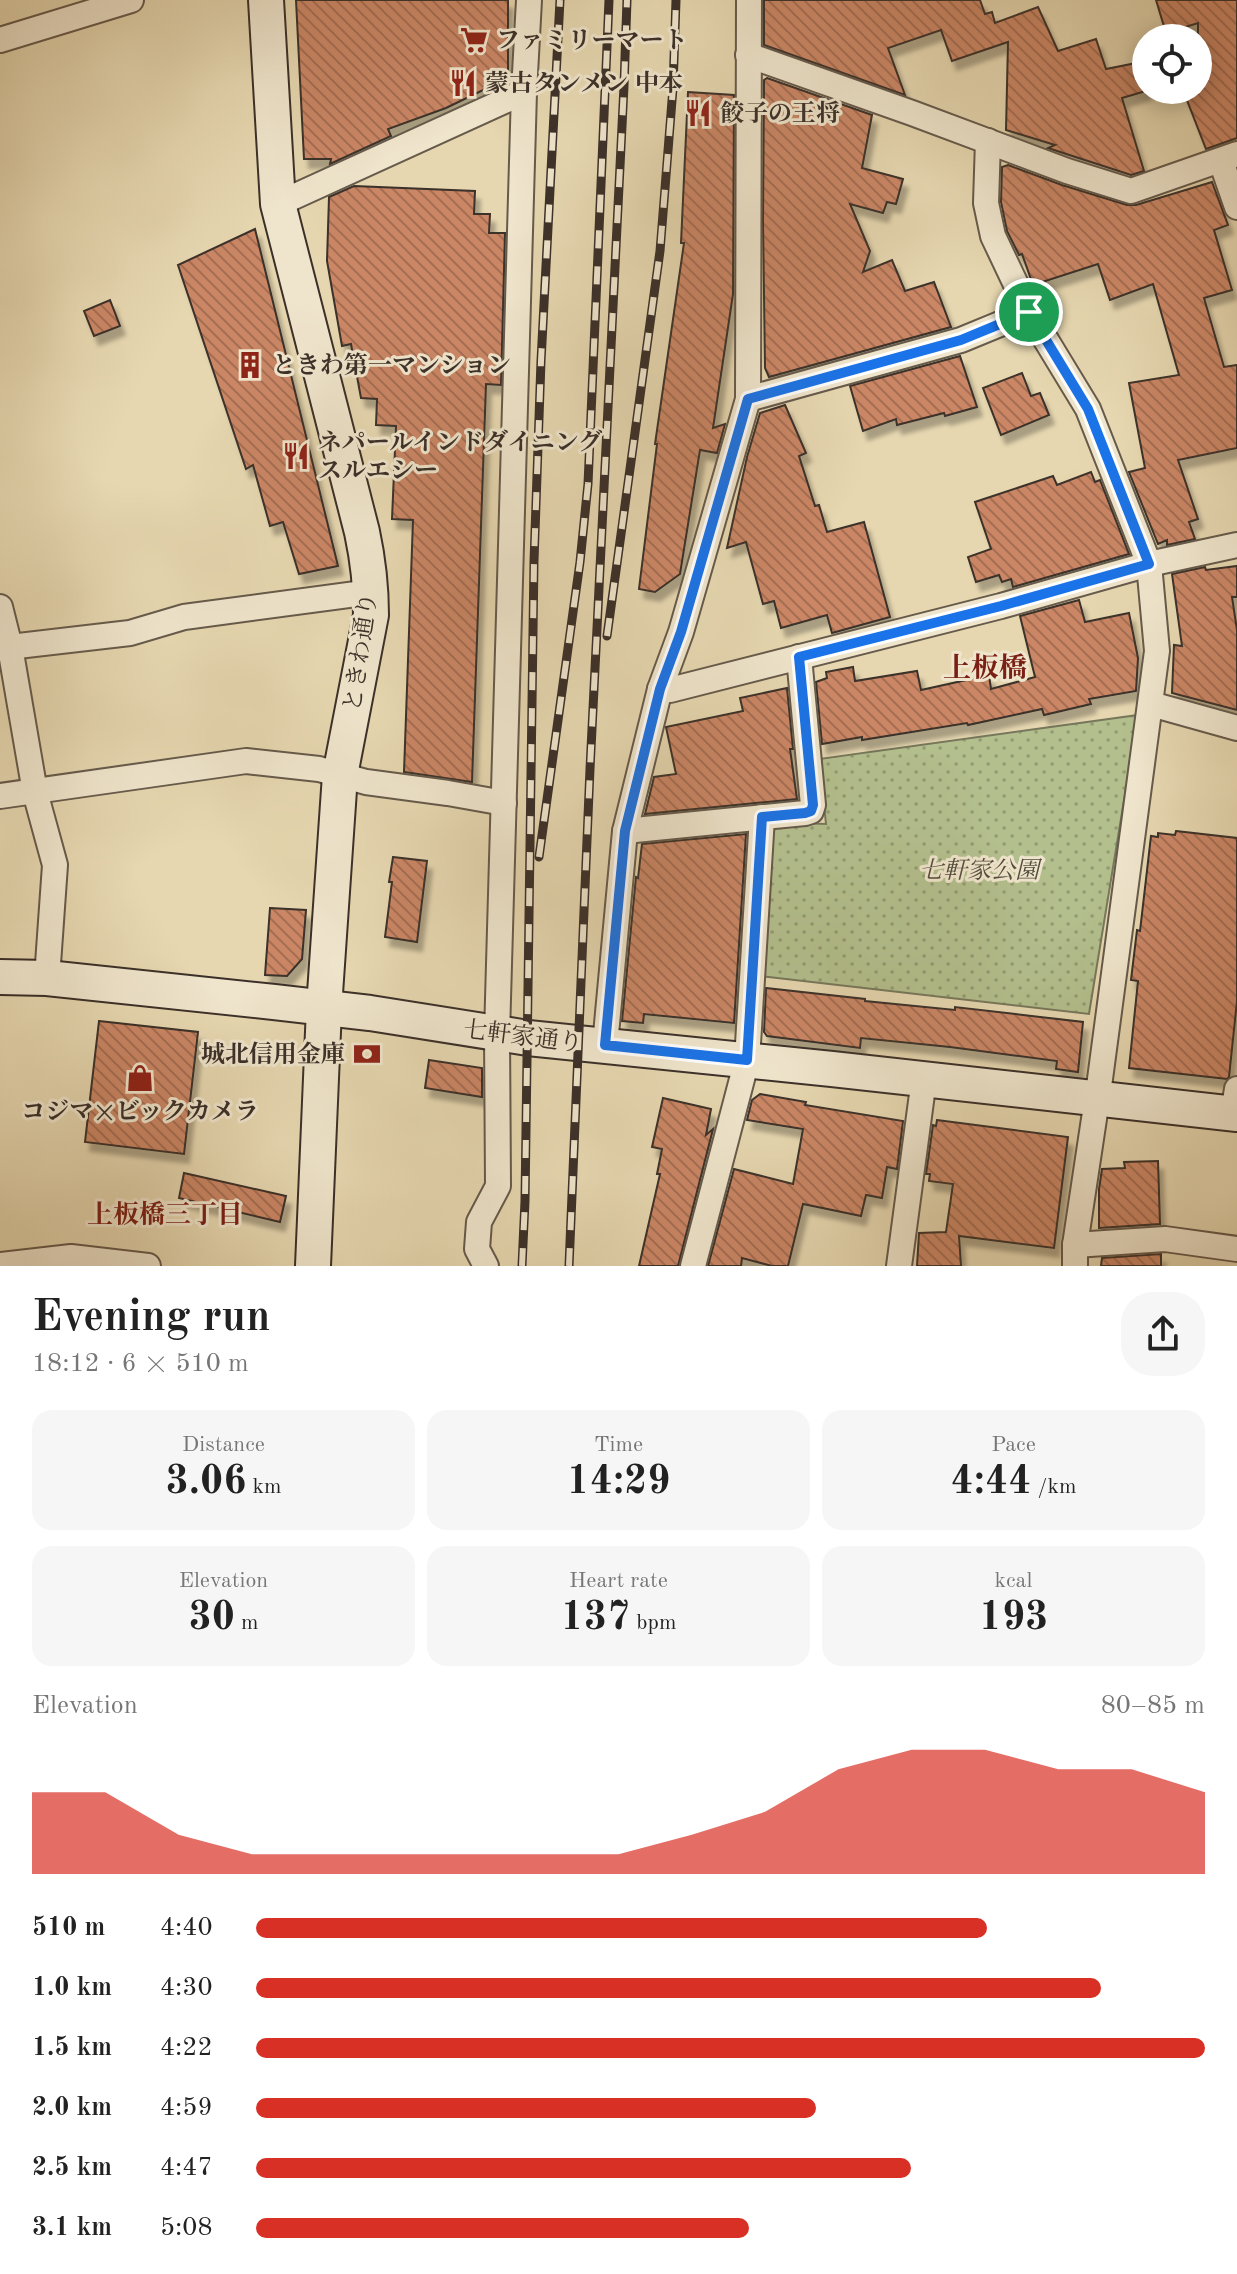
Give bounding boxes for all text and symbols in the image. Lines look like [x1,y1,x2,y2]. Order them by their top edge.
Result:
map controls [1132,24,1212,104]
button: locate [1132,24,1212,104]
supermarket icon: ファミリーマート [459,25,489,55]
place label: ファミリーマート [496,29,688,54]
restaurant icon: 蒙古タンメン 中本 [448,68,478,98]
place label: 蒙古タンメン 中本 [485,70,683,97]
restaurant icon: 餃子の王将 [683,98,713,128]
place label: 餃子の王将 [720,100,840,127]
pin [995,278,1063,346]
icon: arrive [1007,290,1051,334]
building icon: ときわ第一マンション [235,350,265,380]
place label: ときわ第一マンション [272,352,511,379]
place label: ネパールインドダイニング スルエシー [318,429,602,484]
restaurant icon: ネパールインドダイニング スルエシー [281,441,311,471]
street label: ときわ通り [340,591,382,713]
district label: 上板橋 [943,653,1027,684]
park label: 七軒家公園 [919,857,1043,884]
street label: 七軒家通り [462,1016,584,1057]
bank icon: 城北信用金庫 [352,1039,382,1069]
place label: 城北信用金庫 [201,1041,345,1068]
shop icon: コジマ×ビックカメラ [125,1063,155,1093]
place label: コジマ×ビックカメラ [21,1099,259,1125]
district label: 上板橋三丁目 [87,1200,243,1229]
button: share [1121,1292,1205,1376]
text: Evening run [32,1296,270,1340]
text: 18:12 · 6 × 510 m [32,1351,249,1377]
text: Distance [182,1434,265,1456]
text: Time [594,1434,643,1456]
text: Pace [991,1434,1036,1456]
text: 3.06 [166,1463,246,1503]
text: 14:29 [567,1463,671,1503]
text: 4:44 [951,1463,1031,1503]
text: km [246,1476,281,1498]
text: /km [1031,1476,1076,1498]
text: Elevation [179,1570,268,1592]
text: Heart rate [569,1570,668,1592]
text: kcal [995,1570,1032,1592]
text: 30 [188,1599,235,1639]
text: 137 [561,1599,630,1639]
text: 193 [979,1599,1048,1639]
text: m [235,1612,259,1634]
text: bpm [630,1612,676,1634]
text: Elevation [32,1693,138,1719]
text: 80–85 m [1101,1693,1205,1719]
text: 510 m [32,1915,105,1941]
text: 4:40 [160,1915,213,1941]
text: 1.0 km [32,1975,112,2001]
text: 4:30 [160,1975,213,2001]
text: 1.5 km [32,2035,112,2061]
text: 4:22 [160,2035,213,2061]
text: 2.0 km [32,2095,112,2121]
text: 4:59 [160,2095,213,2121]
text: 2.5 km [32,2155,112,2181]
text: 4:47 [160,2155,213,2181]
text: 3.1 km [32,2215,112,2241]
text: 5:08 [160,2215,213,2241]

